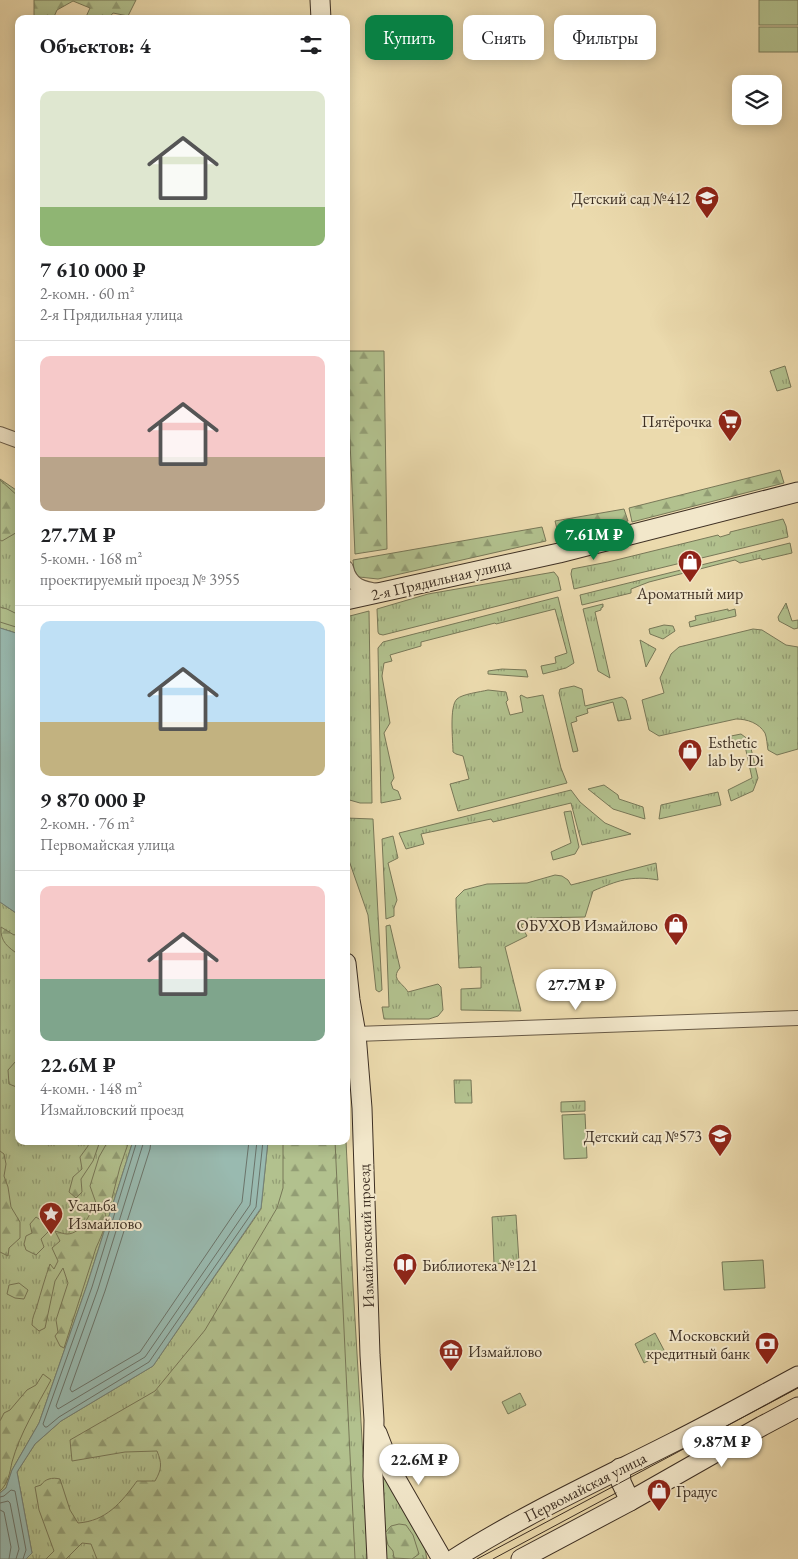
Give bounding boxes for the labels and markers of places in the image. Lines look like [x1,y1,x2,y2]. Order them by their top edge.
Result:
school or university icon: Детский сад №412 [694,185,720,219]
place label: Детский сад №412 [572,188,690,209]
supermarket icon: Пятёрочка [717,408,743,442]
place label: Пятёрочка [642,411,713,432]
pin: 7.61M ₽ [548,518,640,561]
shop icon: Ароматный мир [677,549,703,583]
place label: Ароматный мир [636,583,743,604]
place label: Esthetic lab by Di [708,732,764,771]
shop icon: Esthetic lab by Di [677,738,703,772]
shop icon: ОБУХОВ Измайлово [663,912,689,946]
place label: ОБУХОВ Измайлово [517,915,658,936]
pin: 27.7M ₽ [530,968,622,1011]
school or university icon: Детский сад №573 [707,1123,733,1157]
place label: Детский сад №573 [584,1126,702,1147]
place label: Усадьба Измайлово [67,1195,142,1234]
place icon: Усадьба Измайлово [38,1201,64,1235]
library icon: Библиотека №121 [392,1252,418,1286]
place label: Библиотека №121 [422,1255,538,1276]
place label: Московский кредитный банк [646,1325,751,1364]
bank icon: Московский кредитный банк [754,1331,780,1365]
museum icon: Измайлово [438,1338,464,1372]
place label: Измайлово [468,1341,542,1362]
pin: 9.87M ₽ [676,1426,768,1468]
pin: 22.6M ₽ [373,1444,465,1486]
shop icon: Градус [646,1478,672,1512]
place label: Градус [676,1481,717,1502]

